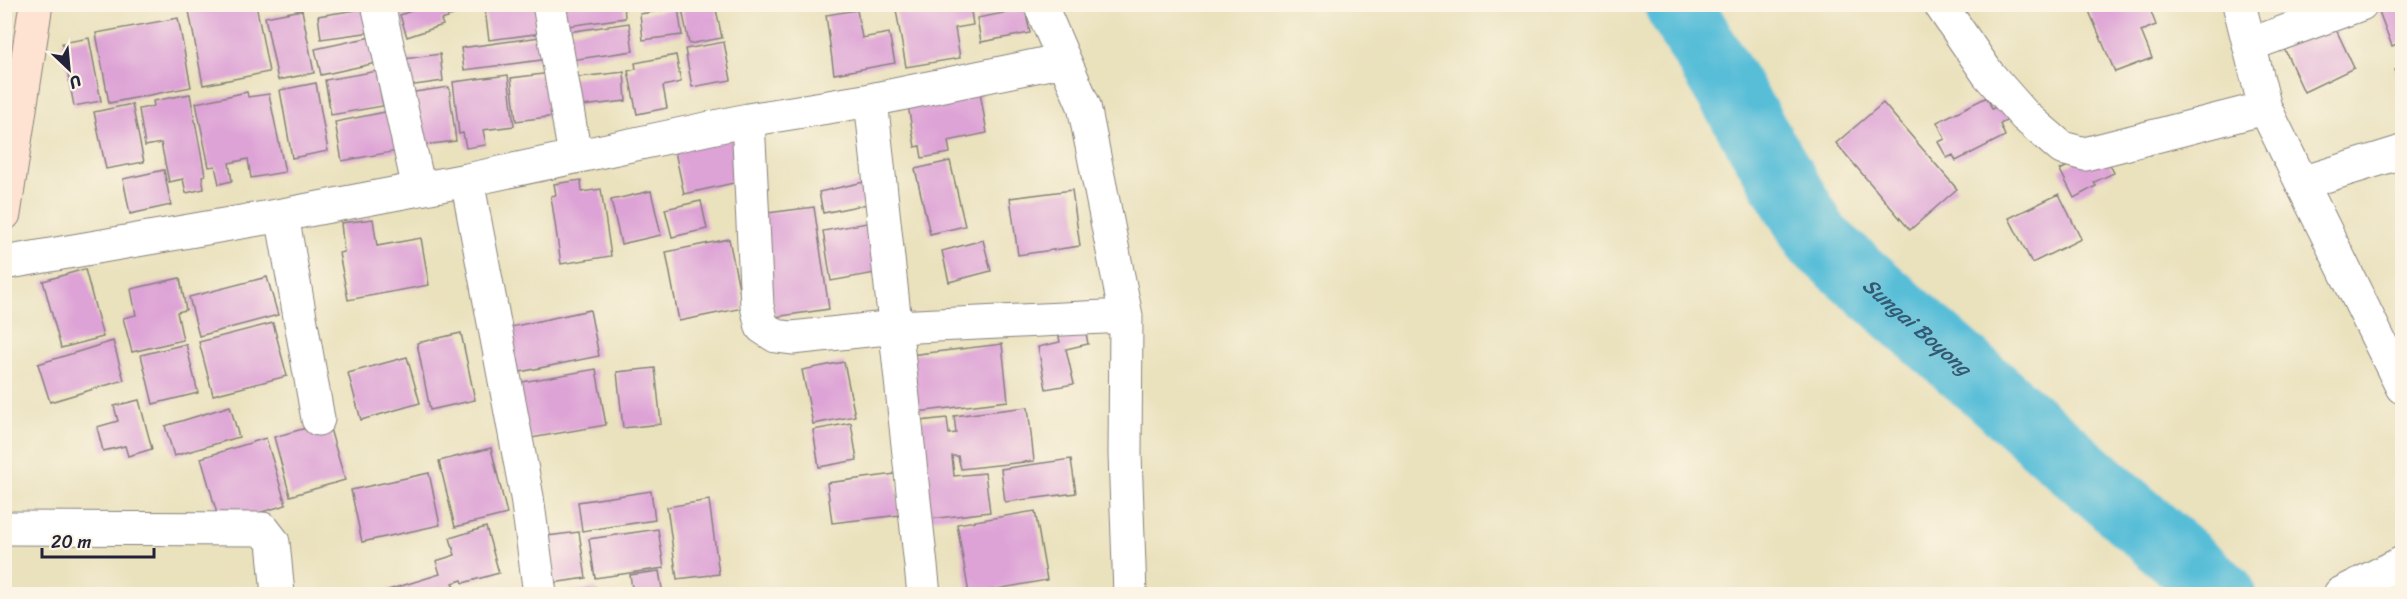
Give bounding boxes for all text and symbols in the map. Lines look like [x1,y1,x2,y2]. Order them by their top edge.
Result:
north arrow [39,39,99,99]
text: U [63,67,86,98]
water label: Sungai Boyong [1853,268,1982,387]
scale bar [42,521,154,559]
text: 20 m [51,526,91,558]

